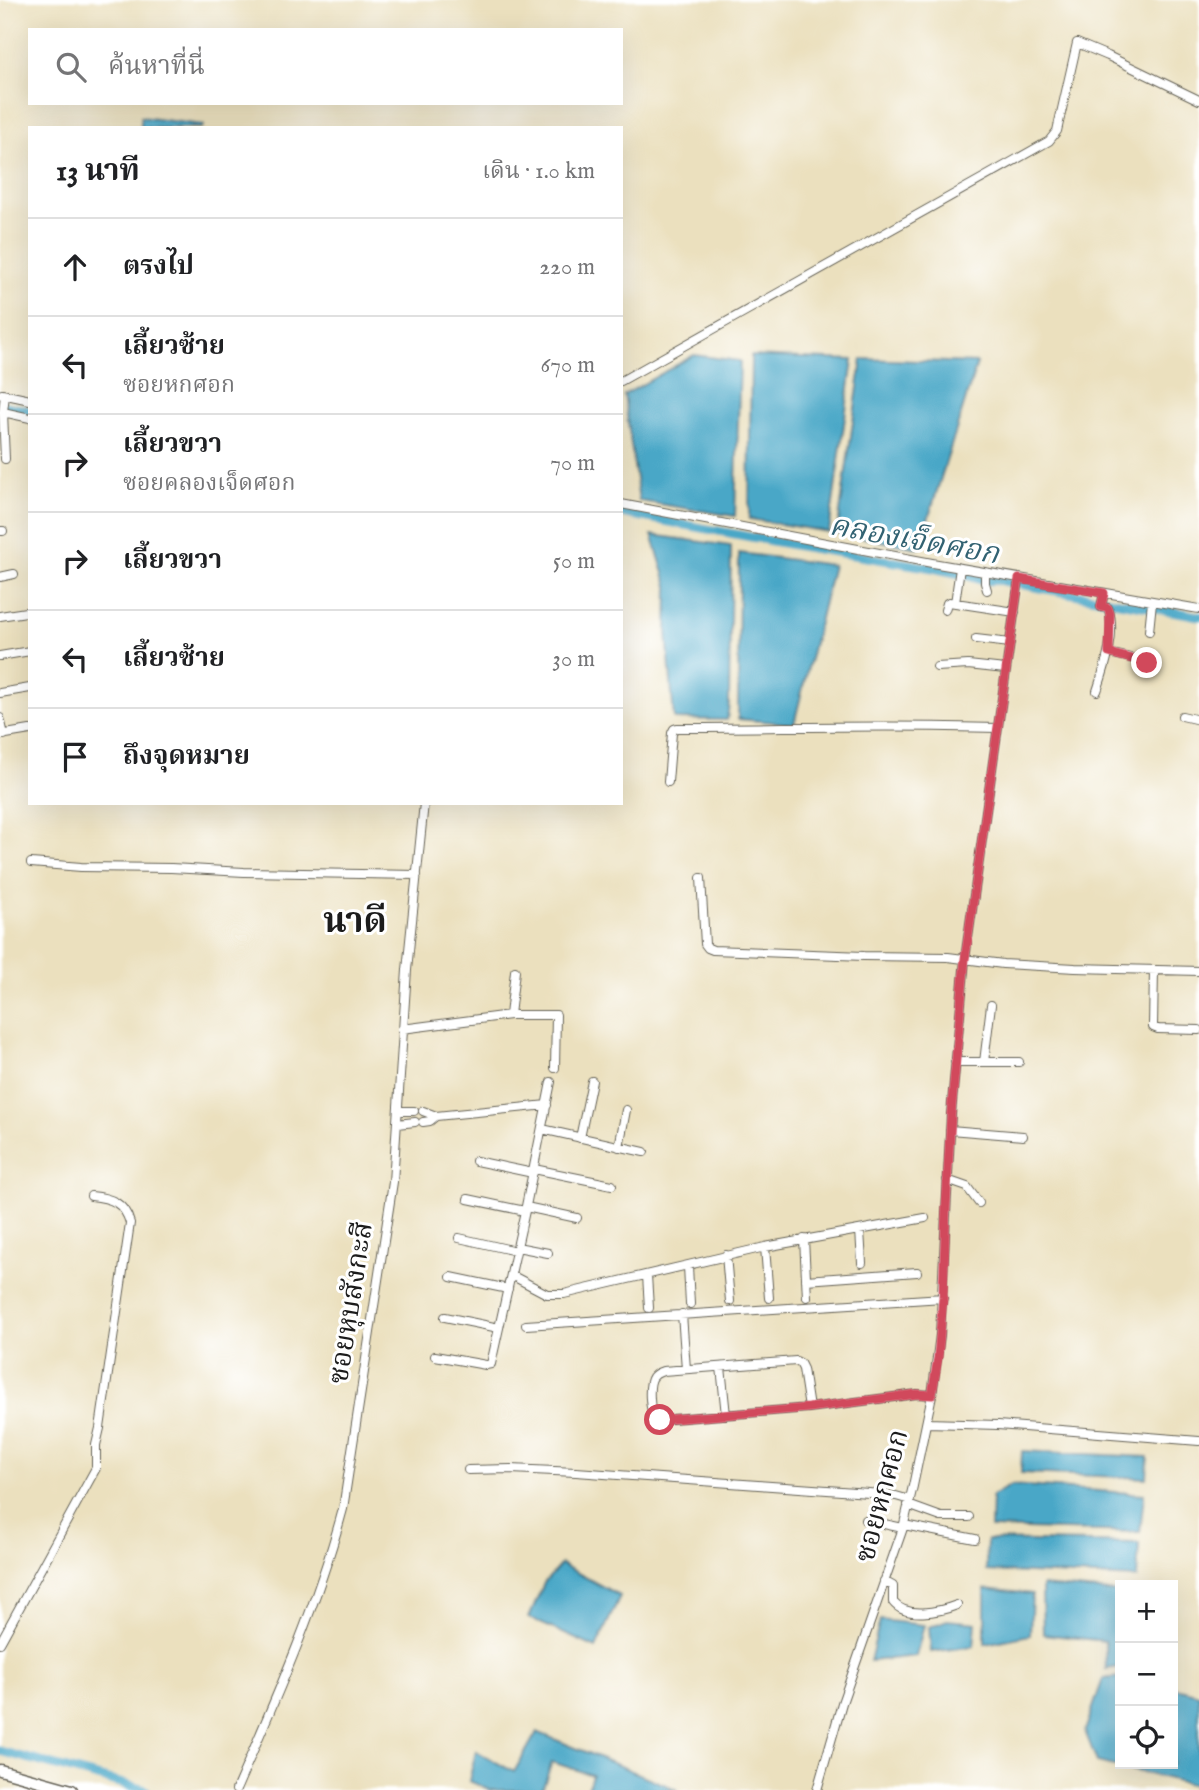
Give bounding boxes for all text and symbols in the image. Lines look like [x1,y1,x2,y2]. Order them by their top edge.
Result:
search box [28,28,623,105]
icon: search [52,48,90,86]
text: ค้นหาที่นี่ [108,50,205,83]
text: 13 นาที [56,153,140,191]
text: เดิน · 1.0 km [482,157,595,186]
icon: ahead [56,248,94,286]
text: ตรงไป [123,250,194,283]
text: 220 m [539,253,595,282]
text: เลี้ยวซ้าย [123,330,225,363]
icon: left [56,346,94,384]
text: 670 m [540,351,595,380]
text: ซอยหกศอก [123,371,235,400]
text: เลี้ยวขวา [123,428,222,461]
icon: right [56,444,94,482]
text: 70 m [550,449,595,478]
text: ซอยคลองเจ็ดศอก [123,469,295,498]
water label: คลองเจ็ดศอก [826,507,1002,575]
icon: right [56,542,94,580]
text: เลี้ยวขวา [123,544,222,577]
text: 50 m [553,547,595,576]
icon: left [56,640,94,678]
text: เลี้ยวซ้าย [123,642,225,675]
text: 30 m [552,645,595,674]
route end [1131,647,1162,678]
icon: arrive [56,738,94,776]
text: ถึงจุดหมาย [123,740,250,773]
district label: นาดี [323,900,387,945]
street label: ซอยหุบสังกะสี [322,1219,382,1387]
route start [644,1404,675,1435]
street label: ซอยหกศอก [848,1426,918,1566]
map controls [1115,1580,1178,1769]
button: + [1115,1580,1178,1643]
button: − [1115,1643,1178,1706]
button: locate [1115,1706,1178,1769]

